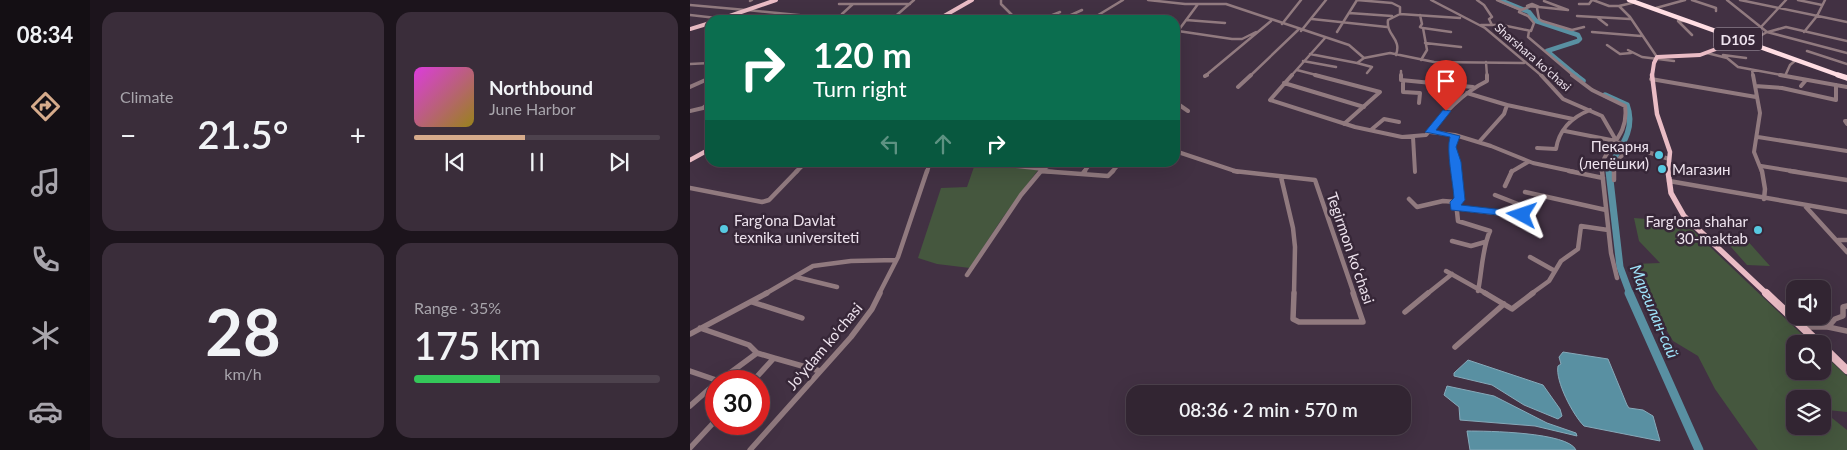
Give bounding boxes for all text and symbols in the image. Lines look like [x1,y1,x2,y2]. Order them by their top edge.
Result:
street label: Sharshara koʻchasi [1492,20,1574,94]
text: 08:34 [17,21,73,48]
road number: D105 [1714,28,1762,50]
text: 120 m [813,33,912,75]
icon: right [730,35,795,100]
pin [1425,60,1467,111]
icon: arrive [1432,67,1460,95]
text: Turn right [813,75,907,102]
text: Northbound [489,76,593,99]
text: Climate [120,87,173,106]
icon: directions [28,89,63,124]
text: June Harbor [489,99,576,118]
text: 21.5° [198,111,288,157]
text: − [120,118,136,152]
text: + [350,118,366,152]
icon: left [876,130,904,158]
icon: ahead [929,130,957,158]
icon: right [982,130,1010,158]
place label: Пекарня (лепёшки) [1579,137,1649,172]
icon: previous [441,148,469,176]
icon: pause [523,148,551,176]
icon: next [605,148,633,176]
marker: Пекарня (лепёшки) [1653,149,1665,161]
place label: Магазин [1672,160,1731,178]
marker: Магазин [1656,163,1668,175]
icon: music [28,165,63,200]
position arrow [1495,188,1547,240]
street label: Tegirmon koʻchasi [1323,190,1379,306]
place label: Farg'ona Davlat texnika universiteti [734,211,859,246]
place label: Farg'ona shahar 30-maktab [1646,212,1749,247]
marker: Farg'ona Davlat texnika universiteti [718,223,730,235]
marker: Farg'ona shahar 30-maktab [1752,224,1764,236]
icon: phone [28,242,63,277]
water label: Маргилан-сай [1627,261,1683,361]
map controls [1786,280,1831,435]
button: sound [1786,280,1831,325]
text: 28 [205,292,281,370]
text: Range · 35% [414,298,501,317]
street label: Jo'ydam ko'chasi [782,299,866,393]
icon: climate [28,318,63,353]
text: 175 km [414,322,541,368]
button: search [1786,335,1831,380]
text: km/h [224,364,262,383]
speed limit sign: 30 [705,370,770,435]
button: layers [1786,390,1831,435]
icon: car [28,394,63,429]
text: 08:36 · 2 min · 570 m [1179,398,1358,421]

